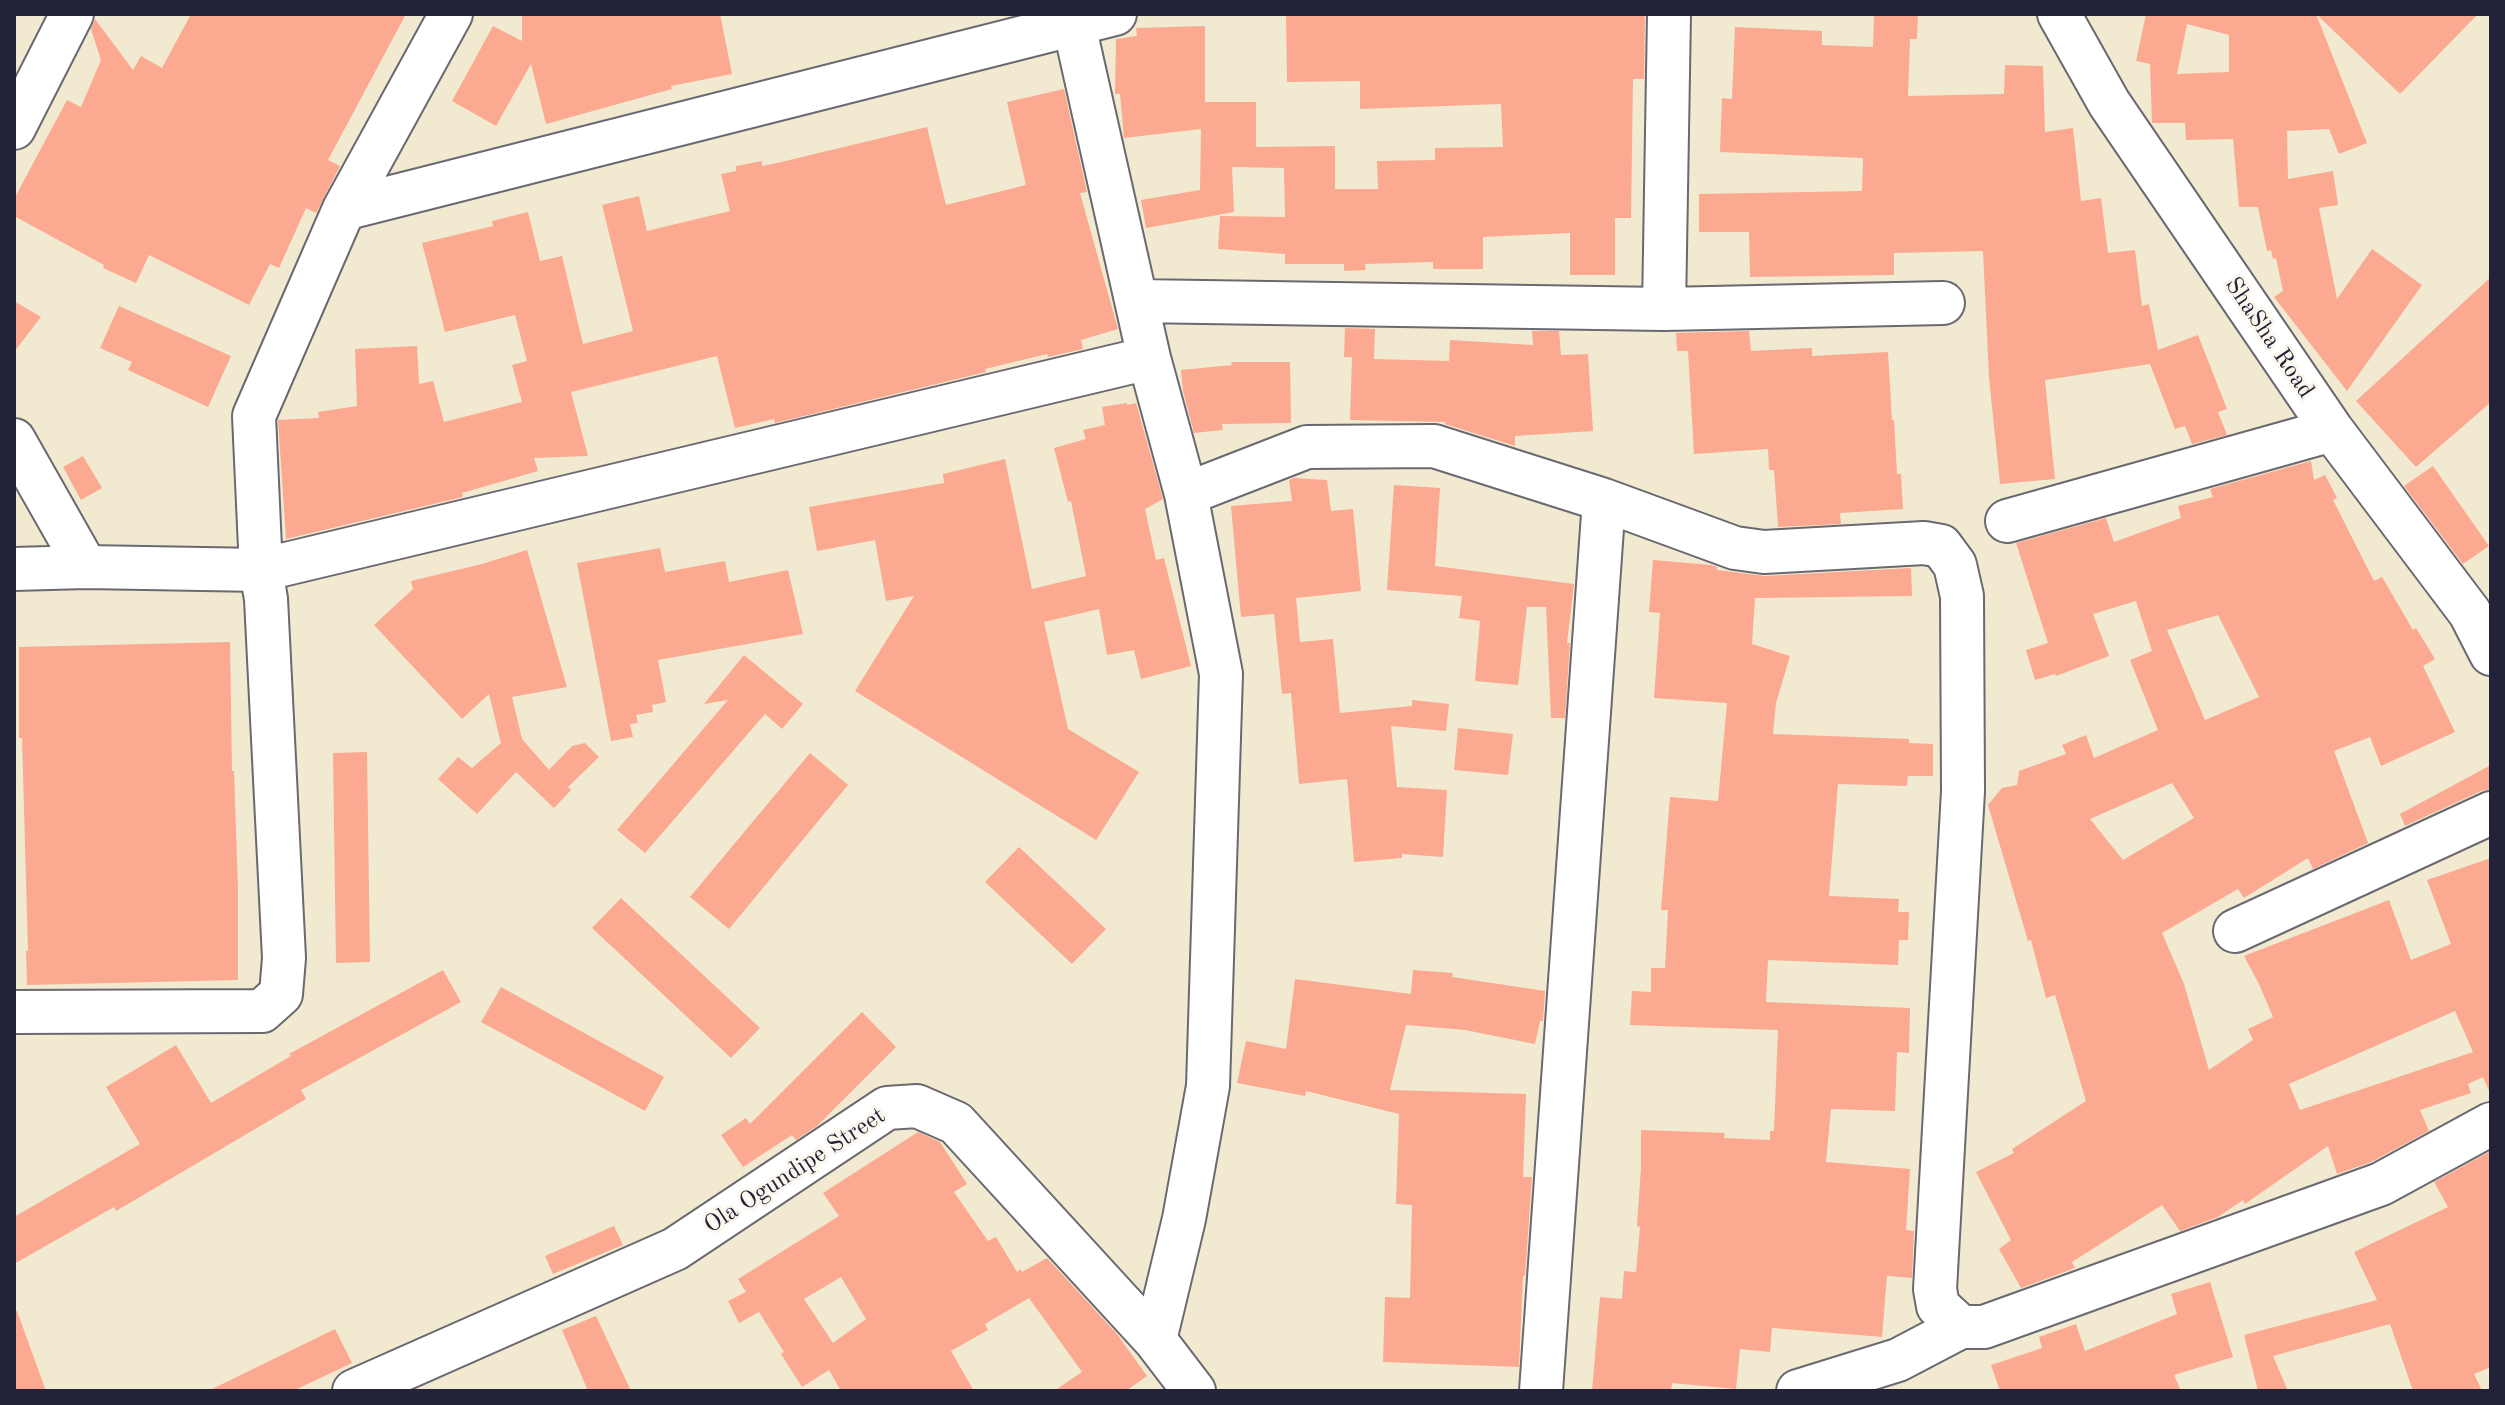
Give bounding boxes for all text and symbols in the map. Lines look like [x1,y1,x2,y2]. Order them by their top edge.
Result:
street label: ShaSha Road [2218,272,2320,404]
street label: Ola Ogundipe Street [699,1102,891,1240]

